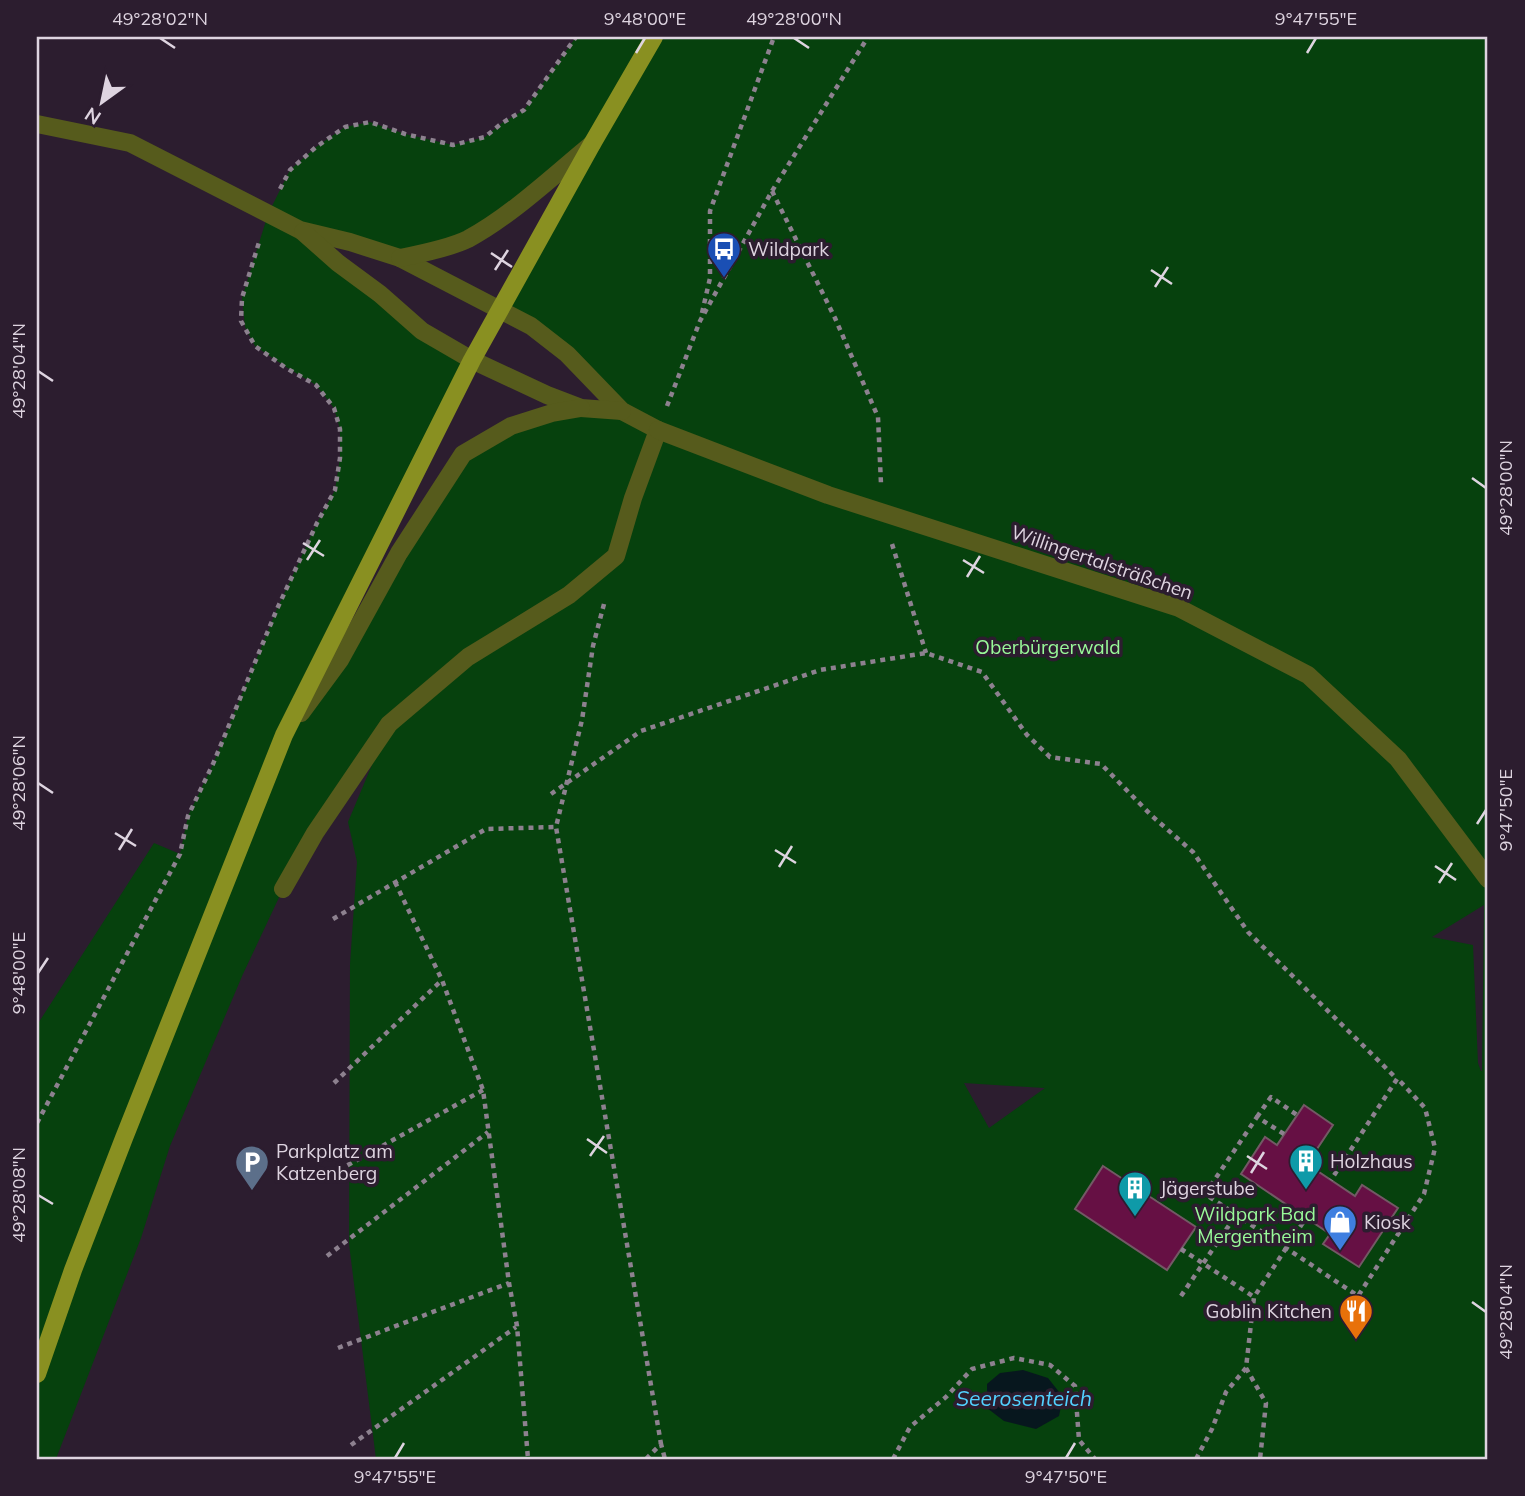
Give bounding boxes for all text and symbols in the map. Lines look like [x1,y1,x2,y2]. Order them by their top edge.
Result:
text: 49°28'02"N [112,7,208,30]
text: 9°48'00"E [604,7,686,30]
text: 49°28'00"N [746,7,842,30]
text: 9°47'55"E [1275,7,1357,30]
north arrow [66,66,136,136]
text: N [80,102,105,130]
bus stop icon: Wildpark [705,230,743,279]
place label: Wildpark [748,237,829,261]
text: 49°28'04"N [7,323,30,419]
text: 49°28'00"N [1494,440,1517,536]
street label: Willingertalsträßchen [1008,520,1196,604]
park label: Oberbürgerwald [975,635,1121,659]
text: 49°28'06"N [7,735,30,831]
text: 9°47'50"E [1494,769,1517,851]
text: 9°48'00"E [7,932,30,1014]
place label: Parkplatz am Katzenberg [276,1139,393,1185]
building icon: Holzhaus [1287,1142,1325,1191]
parking icon: Parkplatz am Katzenberg [233,1143,271,1192]
text: 49°28'08"N [7,1147,30,1243]
place label: Holzhaus [1330,1149,1413,1173]
building icon: Jägerstube [1116,1169,1154,1218]
place label: Jägerstube [1160,1176,1255,1200]
park label: Wildpark Bad Mergentheim [1194,1202,1316,1248]
shop icon: Kiosk [1321,1203,1359,1252]
place label: Kiosk [1364,1210,1411,1234]
text: 49°28'04"N [1494,1264,1517,1360]
restaurant icon: Goblin Kitchen [1337,1292,1375,1341]
place label: Goblin Kitchen [1206,1299,1332,1323]
water label: Seerosenteich [956,1385,1092,1411]
text: 9°47'55"E [354,1465,436,1488]
text: 9°47'50"E [1025,1465,1107,1488]

